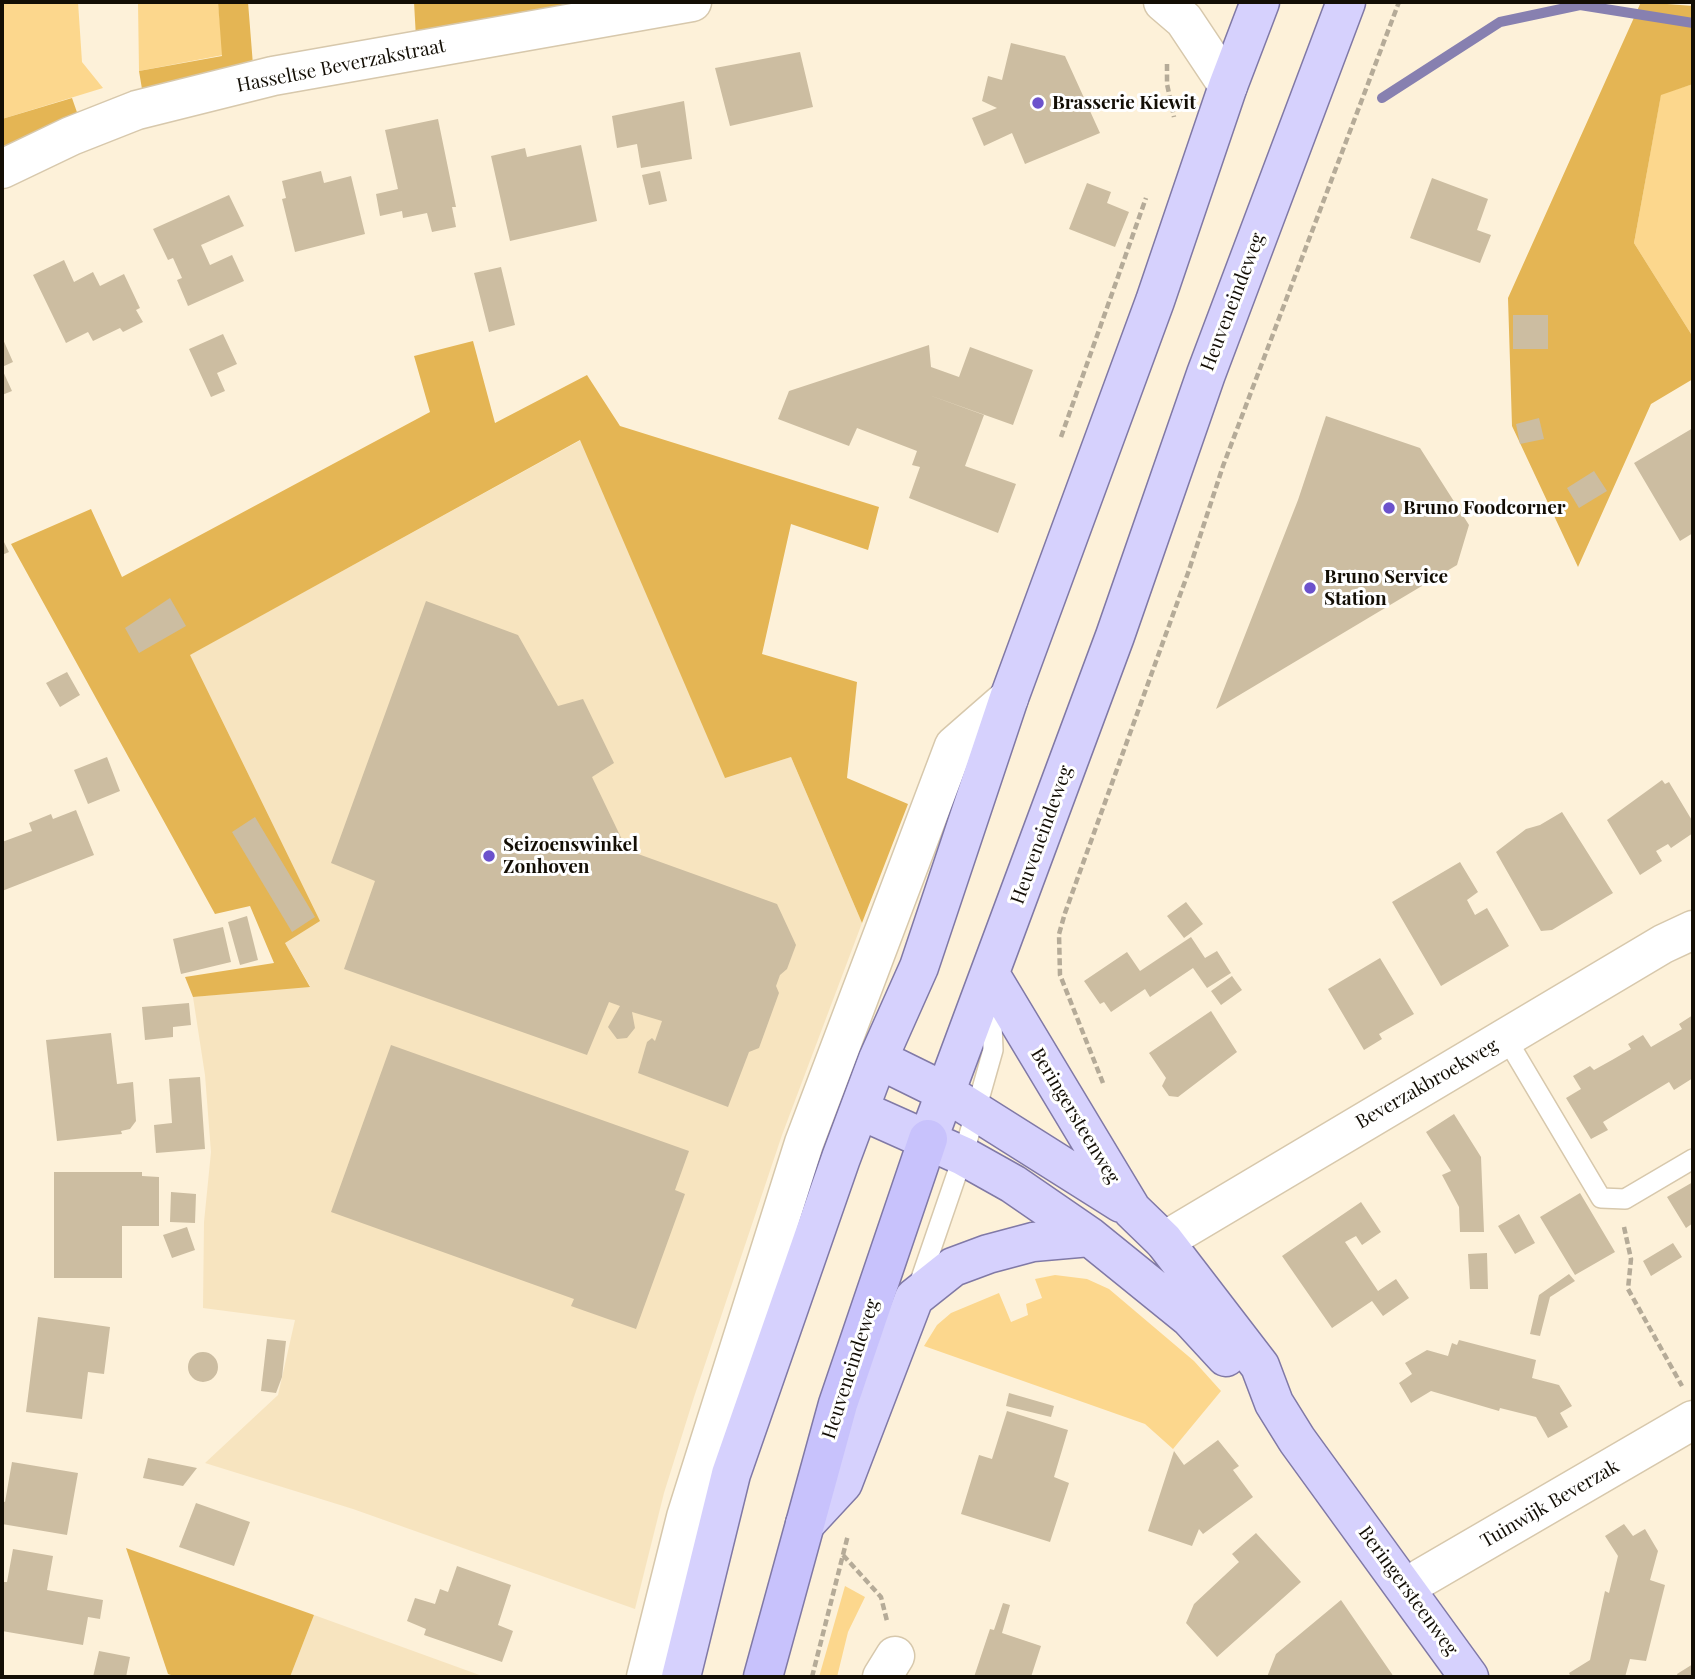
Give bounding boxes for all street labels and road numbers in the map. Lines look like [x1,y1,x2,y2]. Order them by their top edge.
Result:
street label: Hasseltse Beverzakstraat [235,35,447,97]
street label: Heuveneindeweg [1196,230,1270,374]
street label: Heuveneindeweg [1006,763,1078,907]
street label: Beverzakbroekweg [1352,1034,1502,1134]
street label: Beringersteenweg [1026,1044,1124,1188]
street label: Heuveneindeweg [818,1296,884,1442]
street label: Tuinwijk Beverzak [1477,1455,1623,1553]
street label: Beringersteenweg [1353,1522,1463,1660]

